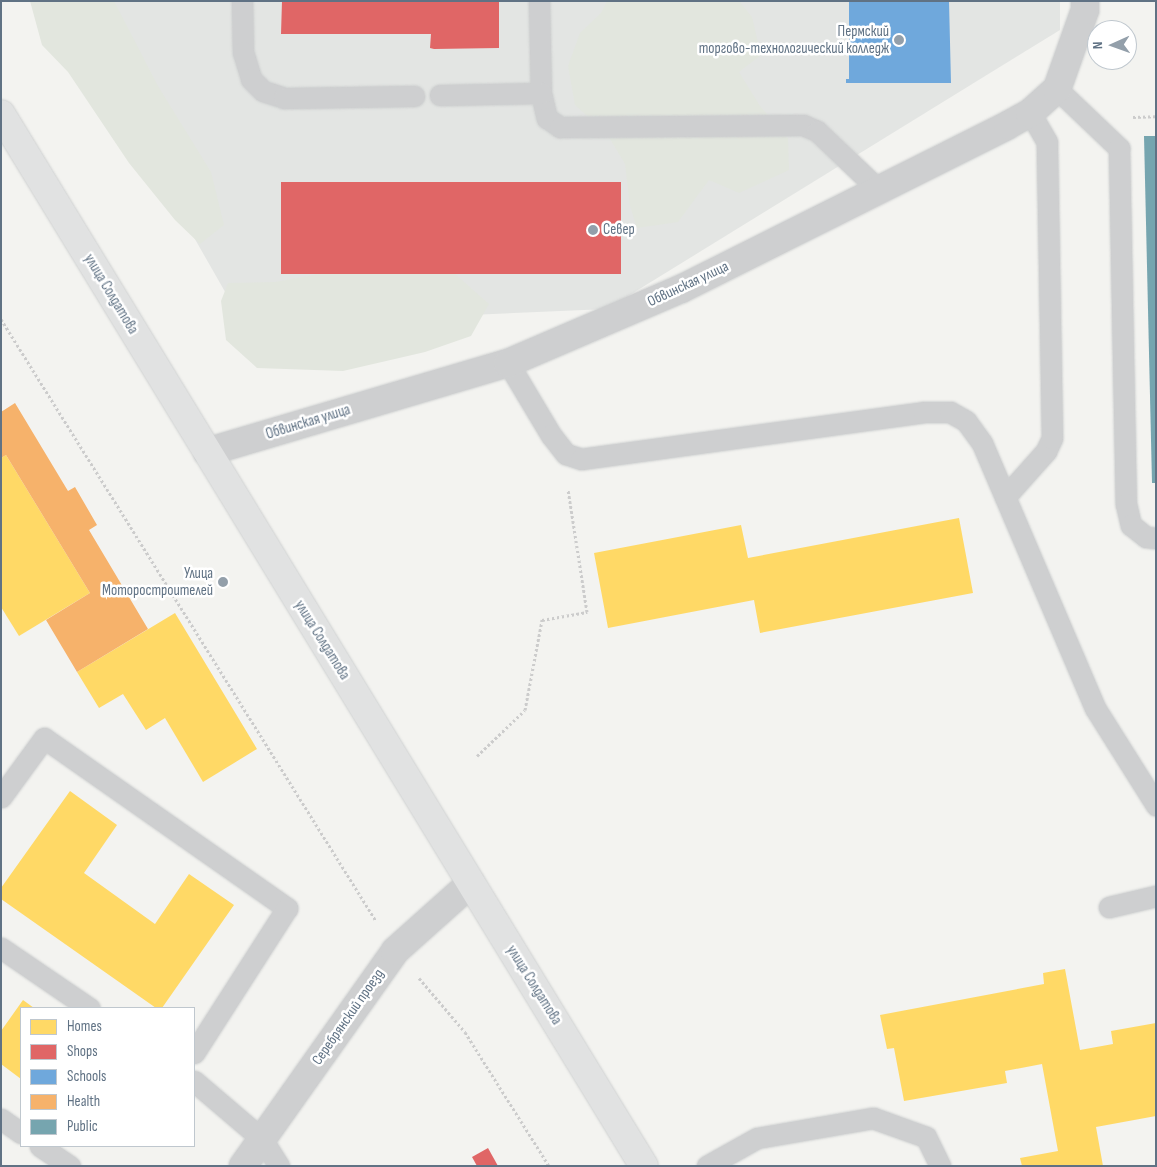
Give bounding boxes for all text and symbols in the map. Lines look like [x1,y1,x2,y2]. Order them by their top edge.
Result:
north arrow [1087,20,1137,70]
place label: Пермский торгово-технологический колледж [699,22,889,57]
marker: Пермский торгово-технологический колледж [893,34,905,46]
text: N [1089,41,1106,50]
place label: Север [603,221,635,239]
marker: Север [587,224,599,236]
street label: улица Солдатова [80,251,142,337]
street label: Обвинская улица [645,257,731,311]
street label: Обвинская улица [264,401,352,443]
place label: Улица Моторостроителей [102,564,213,599]
marker: Улица Моторостроителей [217,576,229,588]
street label: улица Солдатова [290,597,354,683]
street label: улица Солдатова [502,942,566,1028]
street label: Серебрянский проезд [308,966,388,1068]
legend [20,1007,195,1147]
text: Homes [67,1017,102,1036]
text: Shops [67,1042,98,1061]
text: Schools [67,1067,106,1086]
text: Health [67,1092,100,1111]
text: Public [67,1117,98,1136]

